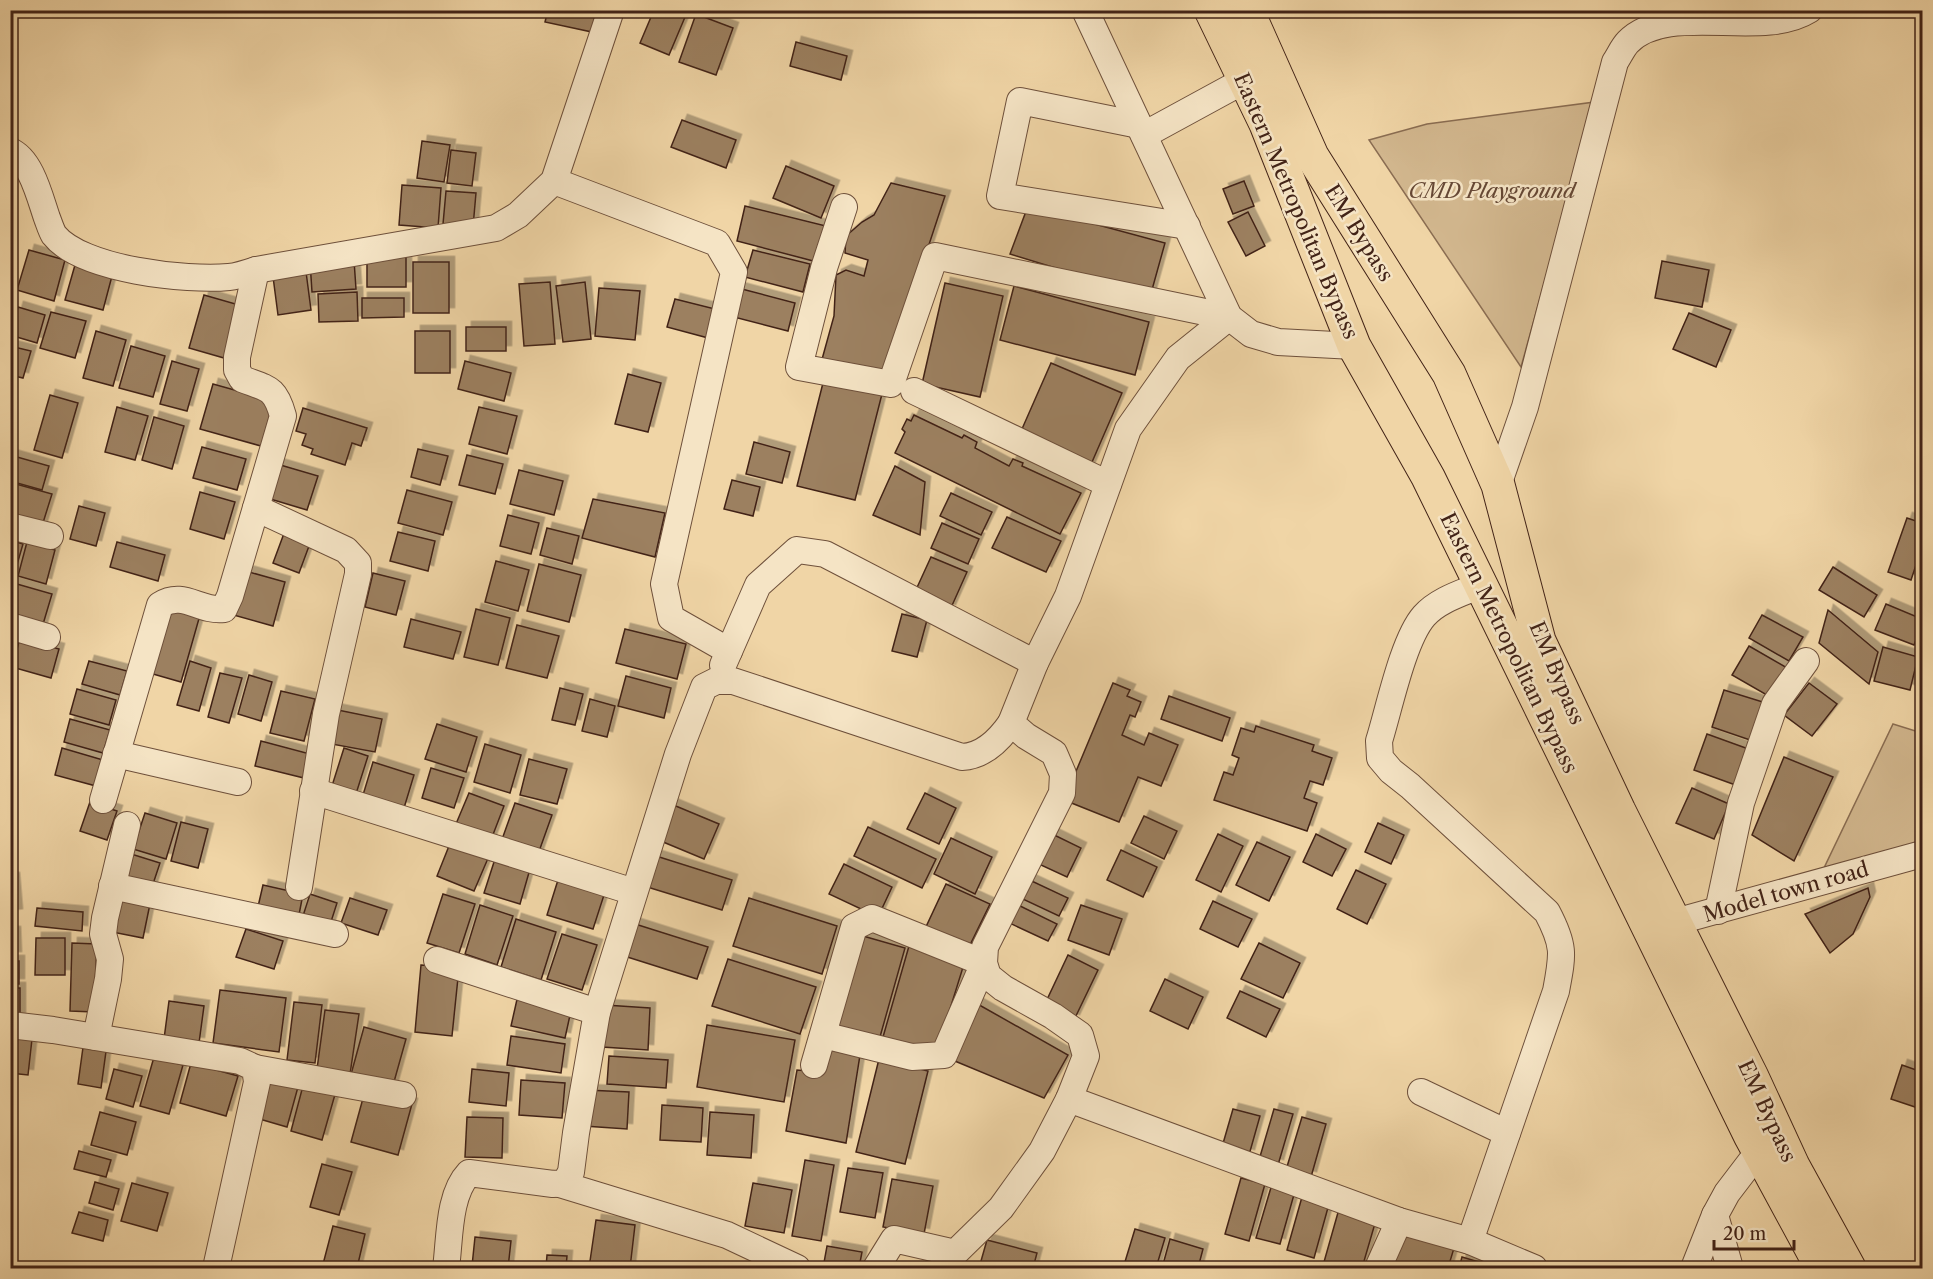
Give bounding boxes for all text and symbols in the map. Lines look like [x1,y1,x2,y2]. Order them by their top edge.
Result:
street label: Eastern Metropolitan Bypass [1229,69,1364,343]
park label: CMD Playground [1409,178,1578,203]
street label: EM Bypass [1320,180,1399,286]
street label: Eastern Metropolitan Bypass [1435,508,1584,777]
street label: EM Bypass [1525,617,1590,728]
street label: Model town road [1700,856,1872,927]
street label: EM Bypass [1733,1056,1802,1166]
scale bar [1714,1213,1794,1251]
text: 20 m [1723,1223,1767,1245]

